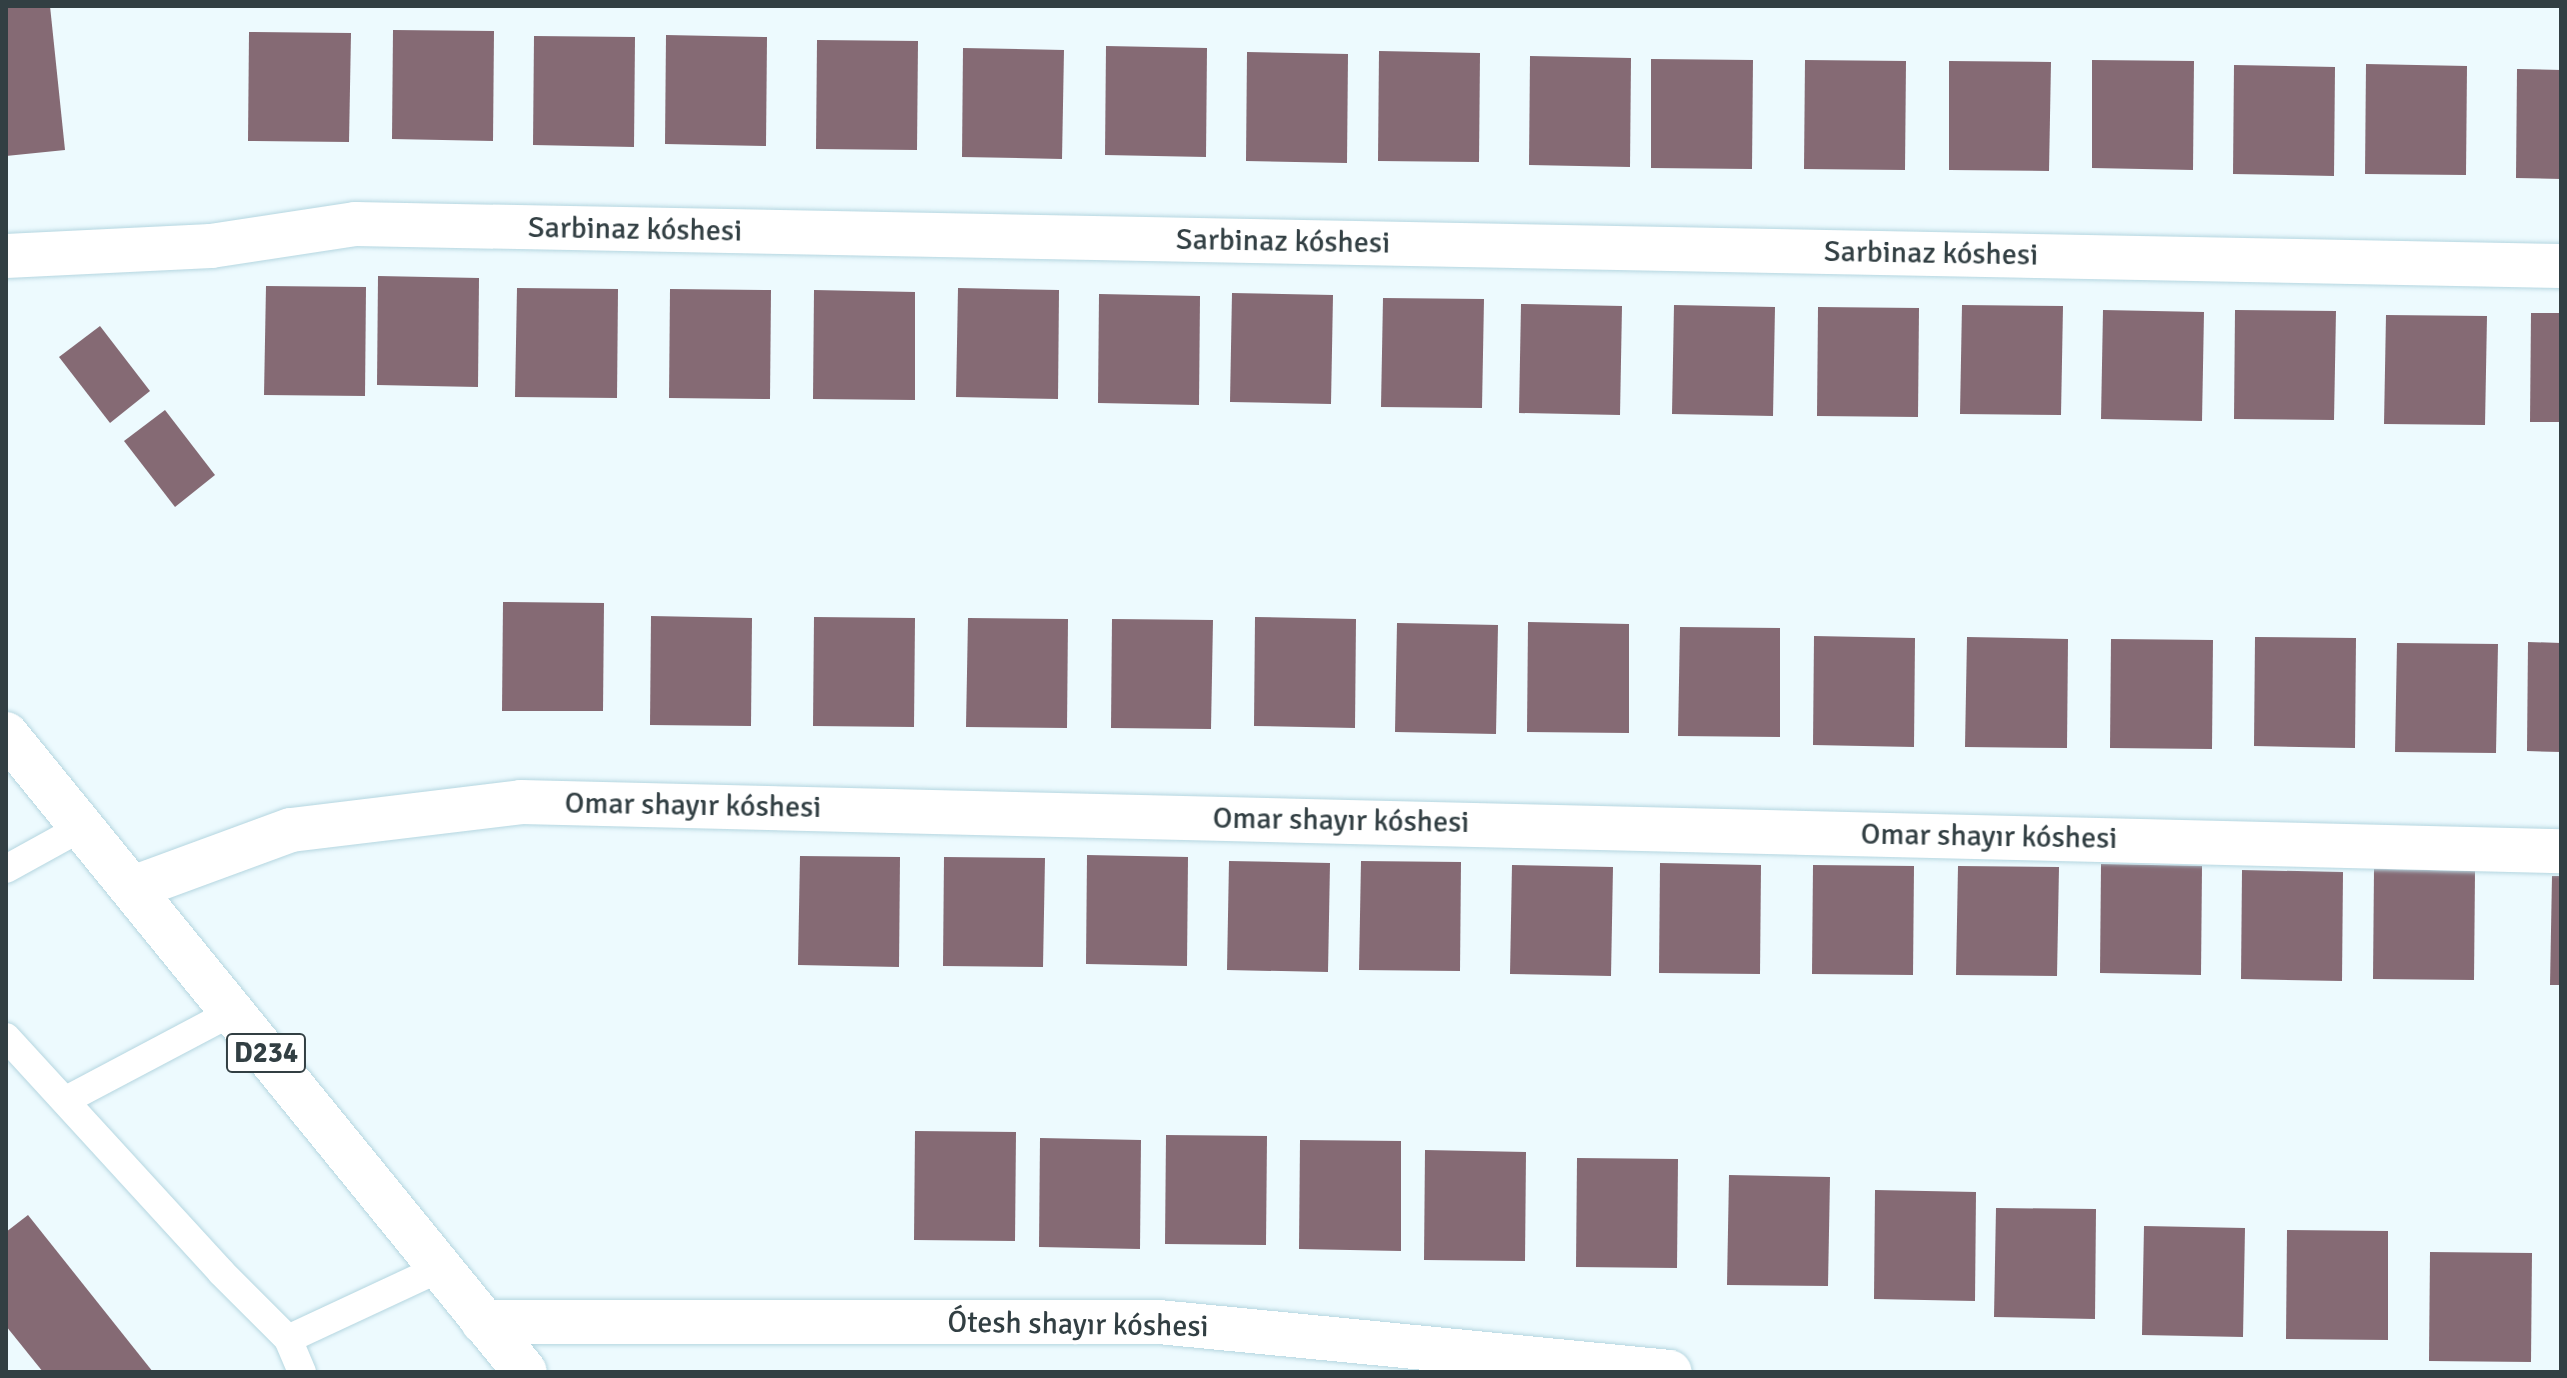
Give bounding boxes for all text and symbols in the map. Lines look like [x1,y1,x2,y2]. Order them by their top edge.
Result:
street label: Sarbinaz kóshesi [528,210,742,250]
street label: Sarbinaz kóshesi [1176,222,1390,262]
street label: Sarbinaz kóshesi [1824,234,2038,274]
street label: Omar shayır kóshesi [564,786,822,826]
street label: Omar shayır kóshesi [1212,801,1470,841]
street label: Omar shayır kóshesi [1860,817,2118,857]
road number: D234 [224,1029,308,1077]
street label: Ótesh shayır kóshesi [947,1305,1209,1345]

